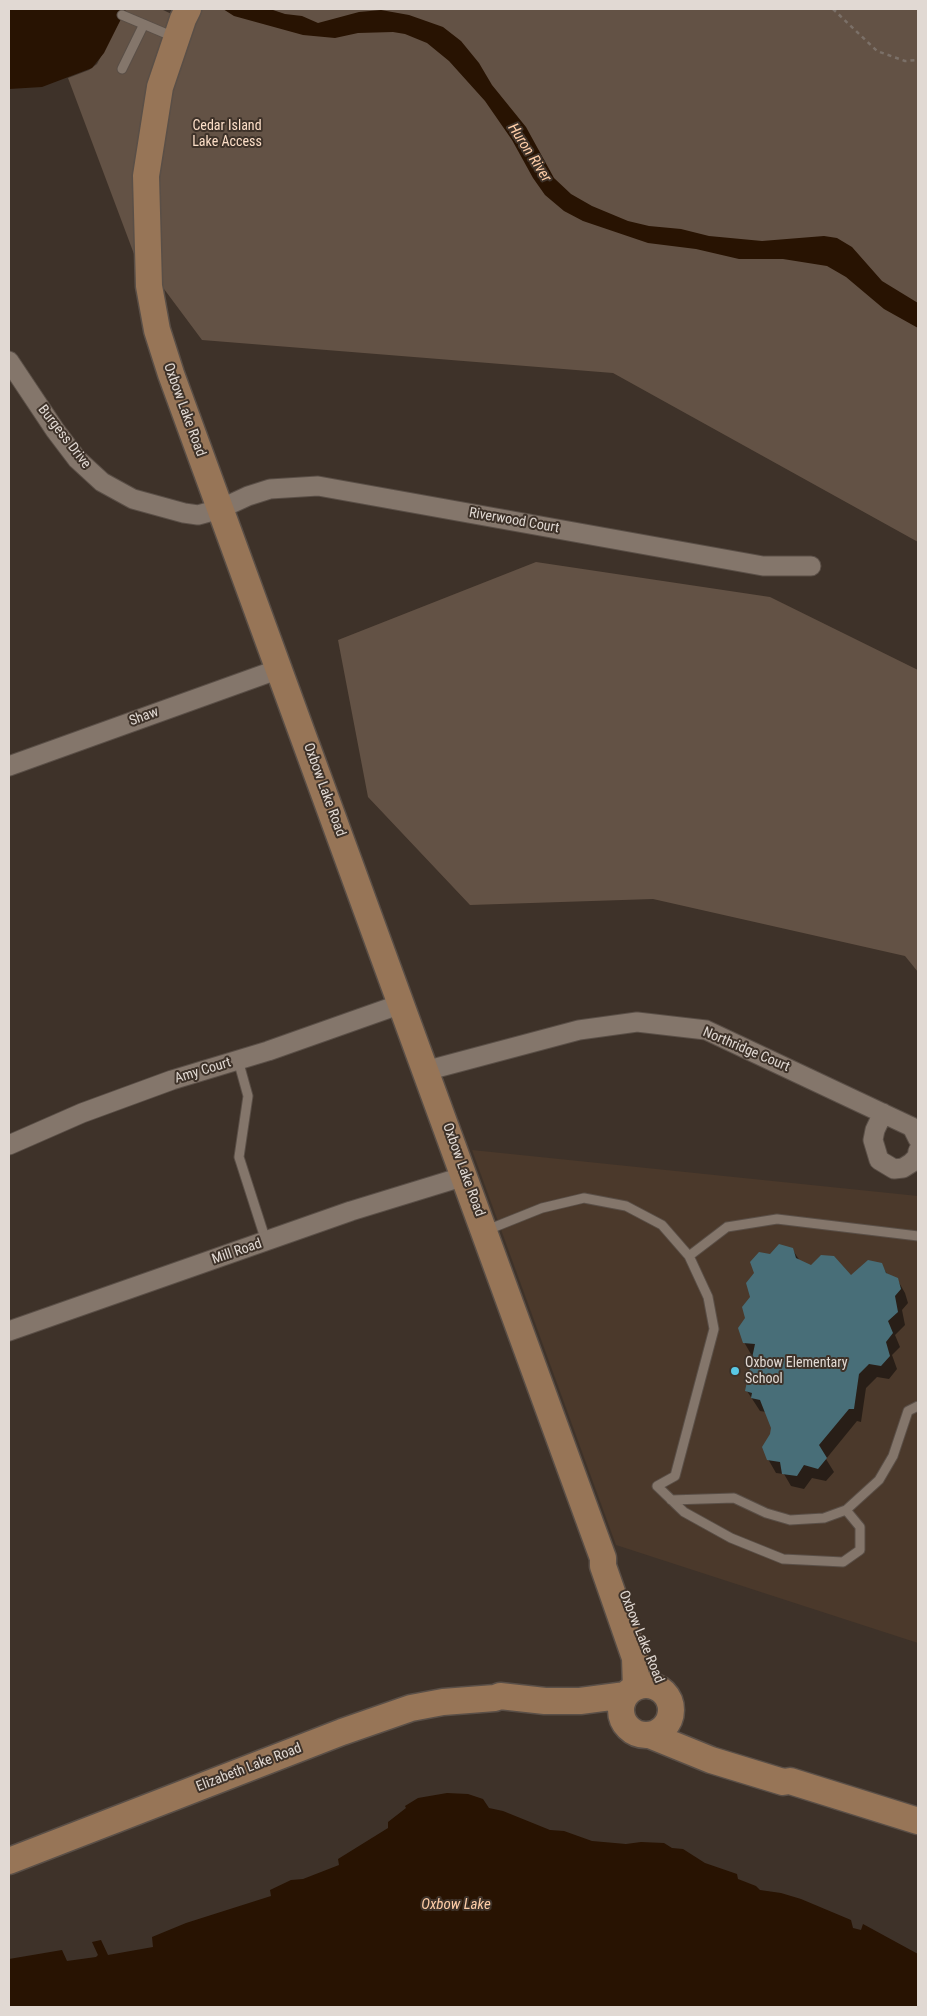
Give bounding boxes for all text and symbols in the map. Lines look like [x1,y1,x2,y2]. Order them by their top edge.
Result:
park label: Cedar Island Lake Access [192,118,262,150]
water label: Huron River [503,120,555,186]
street label: Oxbow Lake Road [159,361,209,459]
street label: Burgess Drive [34,402,94,472]
street label: Riverwood Court [468,505,560,537]
street label: Shaw [127,704,161,730]
street label: Oxbow Lake Road [299,741,349,839]
street label: Northridge Court [700,1024,792,1076]
street label: Amy Court [173,1054,233,1088]
street label: Oxbow Lake Road [438,1121,488,1219]
street label: Mill Road [210,1236,264,1268]
place label: Oxbow Elementary School [745,1355,847,1388]
marker: Oxbow Elementary School [729,1365,741,1377]
street label: Oxbow Lake Road [615,1588,667,1686]
street label: Elizabeth Lake Road [194,1740,304,1796]
water label: Oxbow Lake [421,1896,491,1914]

